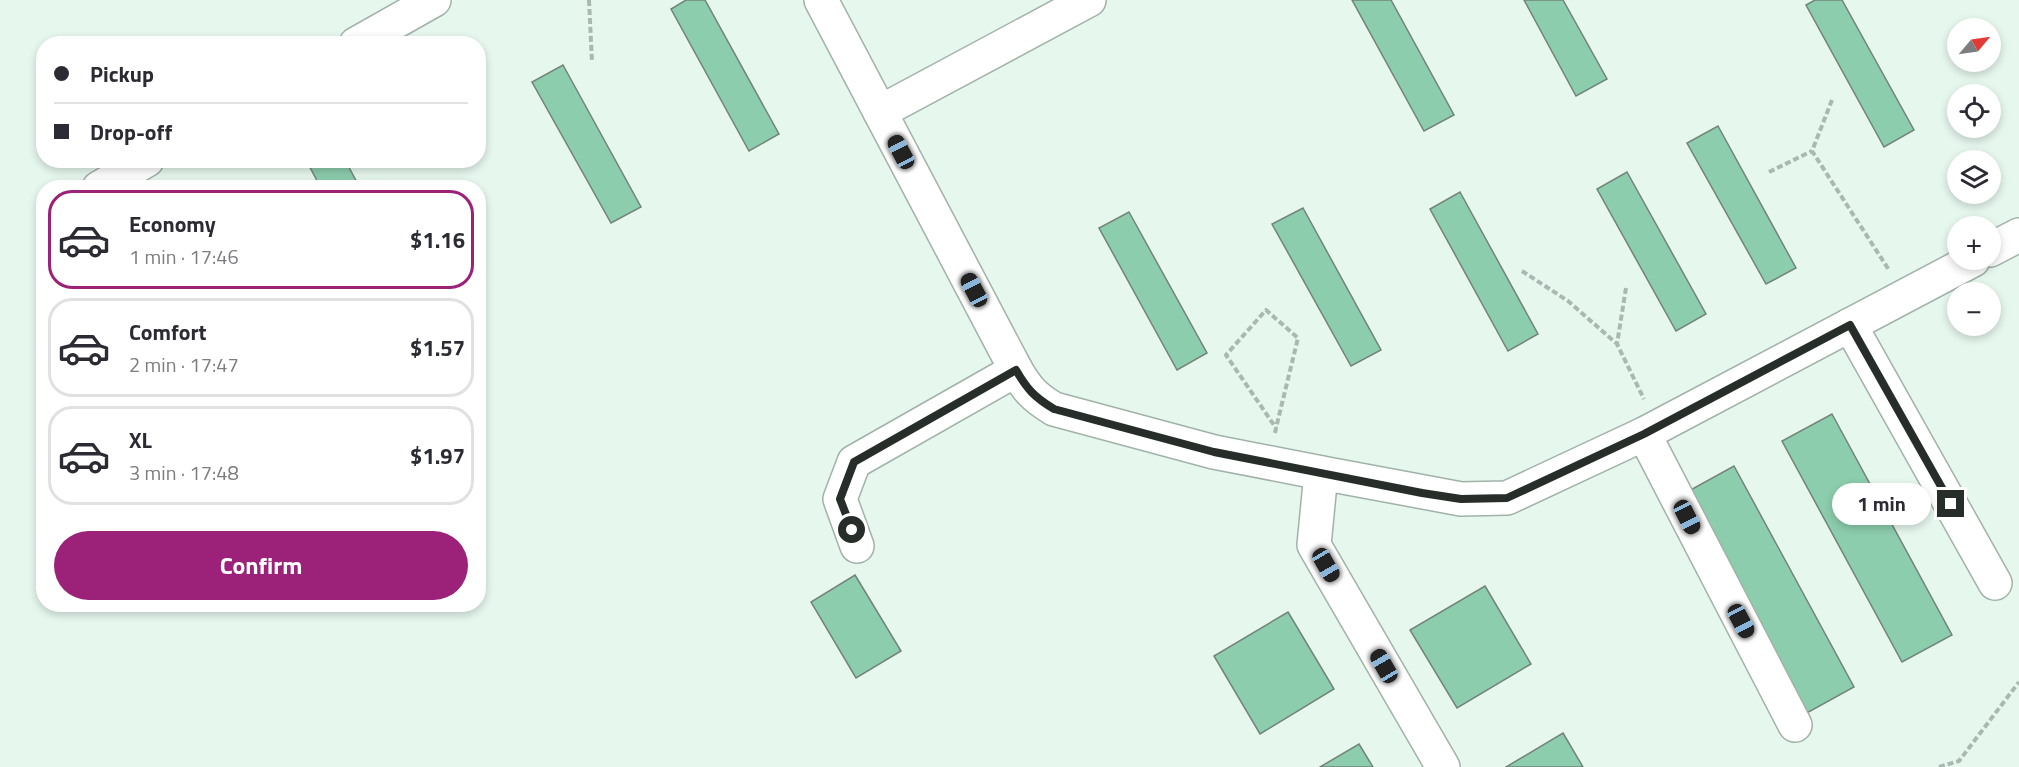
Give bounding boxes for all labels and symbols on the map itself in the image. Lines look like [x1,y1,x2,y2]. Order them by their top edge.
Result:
north arrow [1947,18,2001,72]
car [885,132,917,172]
car [958,270,990,310]
callout: 1 min [1831,483,1930,525]
route end [1937,490,1964,517]
car [1671,497,1703,537]
route start [838,516,865,543]
car [1309,545,1343,585]
car [1725,601,1757,641]
car [1367,646,1401,686]

